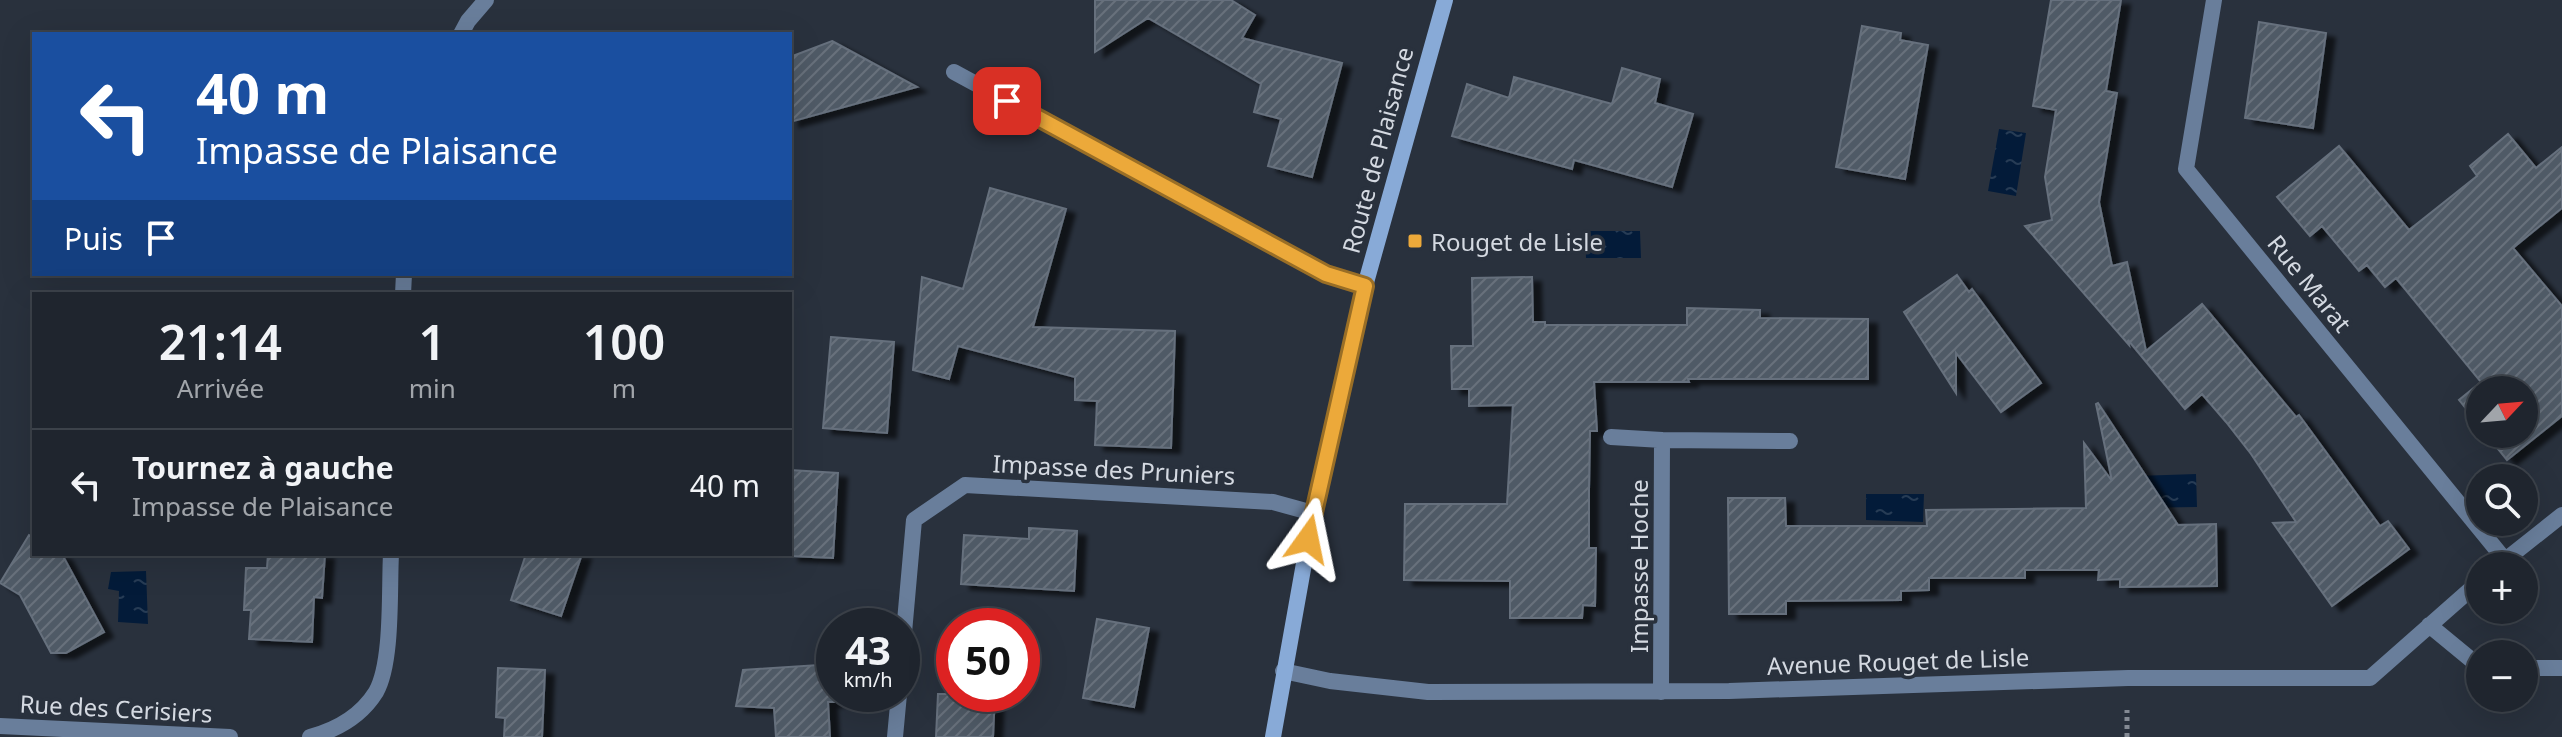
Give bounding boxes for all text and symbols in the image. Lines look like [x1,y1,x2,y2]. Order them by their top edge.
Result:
street label: Route de Plaisance [1334,43,1420,257]
text: 40 m [196,54,329,130]
icon: left [64,64,168,168]
pin [973,67,1041,135]
icon: arrive [985,79,1029,123]
text: Impasse de Plaisance [196,126,558,175]
icon: arrive [139,216,183,260]
text: Puis [64,218,123,259]
place label: Rouget de Lisle [1431,225,1603,258]
street label: Rue Marat [2261,227,2360,339]
marker: Rouget de Lisle [1406,232,1424,250]
text: 21:14 [159,309,282,374]
text: 1 [419,309,446,374]
text: 100 [583,309,665,374]
text: Arrivée [177,370,264,406]
text: min [409,370,456,406]
text: m [612,370,636,406]
north arrow [2466,376,2538,448]
map controls [2466,376,2538,712]
street label: Impasse des Pruniers [992,446,1236,492]
text: Tournez à gauche [132,447,394,488]
icon: left [64,463,108,507]
button: search [2466,464,2538,536]
text: 40 m [690,465,760,506]
street label: Impasse Hoche [1622,479,1655,653]
text: Impasse de Plaisance [132,488,393,524]
position arrow [1266,497,1350,581]
button: + [2466,552,2538,624]
speed limit sign: 50 [936,608,1040,712]
text: 43 [845,622,891,677]
street label: Avenue Rouget de Lisle [1766,640,2030,682]
button: − [2466,640,2538,712]
text: km/h [843,666,893,693]
street label: Rue des Cerisiers [19,686,213,730]

